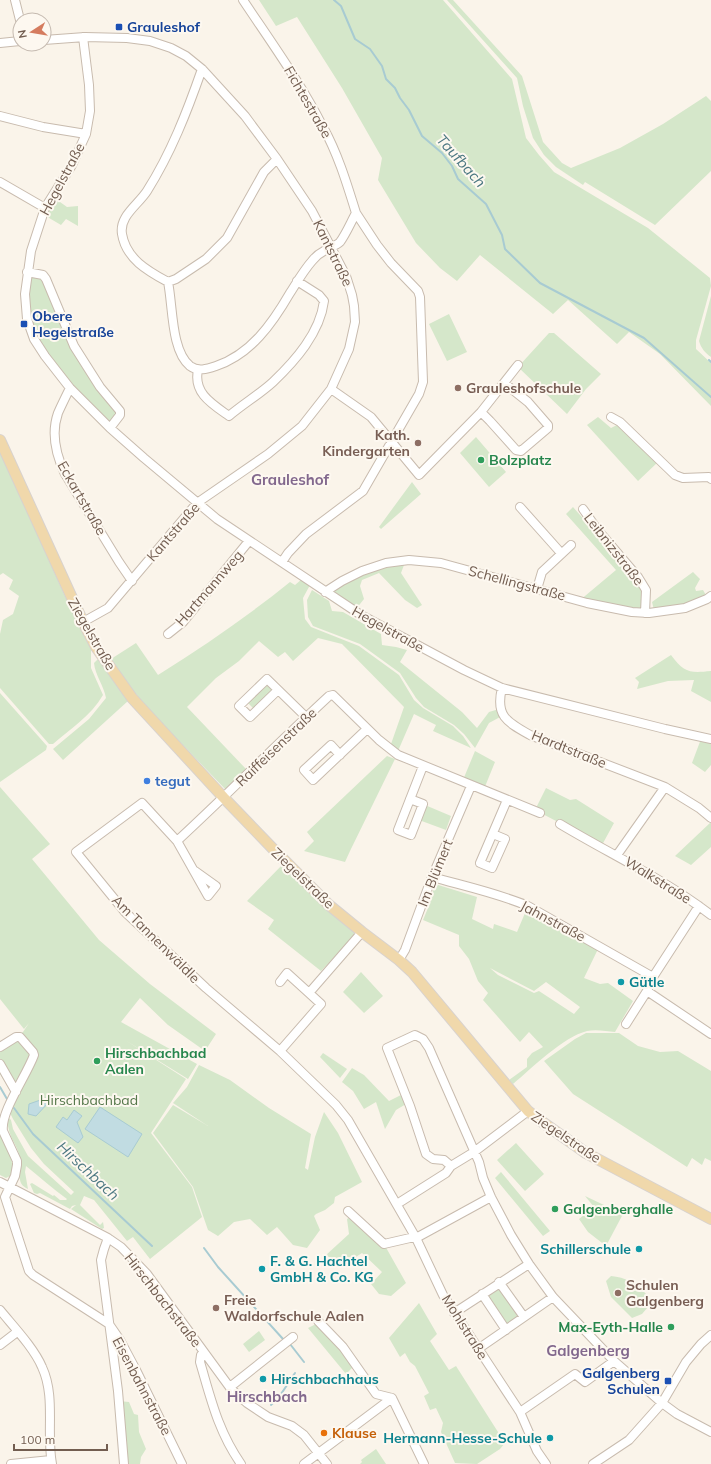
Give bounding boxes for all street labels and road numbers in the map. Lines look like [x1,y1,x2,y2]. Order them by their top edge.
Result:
street label: Fichtestraße [280,63,336,141]
street label: Hegelstraße [35,140,89,218]
street label: Kantstraße [309,217,357,289]
street label: Eckartstraße [54,458,110,538]
street label: Kantstraße [143,499,203,565]
street label: Leibnizstraße [580,509,648,589]
street label: Hartmannweg [171,546,247,630]
street label: Schellingstraße [466,561,568,605]
street label: Ziegelstraße [64,595,120,673]
street label: Hegelstraße [349,602,427,656]
street label: Raiffeisenstraße [232,704,320,790]
street label: Hardtstraße [529,726,609,772]
street label: Im Blümert [413,837,457,909]
street label: Ziegelstraße [268,844,338,912]
street label: Walkstraße [621,852,695,908]
street label: Am Tannenwäldle [108,891,204,987]
street label: Jahnstraße [517,896,589,946]
street label: Ziegelstraße [528,1107,604,1167]
street label: Hirschbachstraße [121,1249,205,1351]
street label: Mohlstraße [438,1291,492,1363]
street label: Eisenbahnstraße [108,1334,176,1438]

